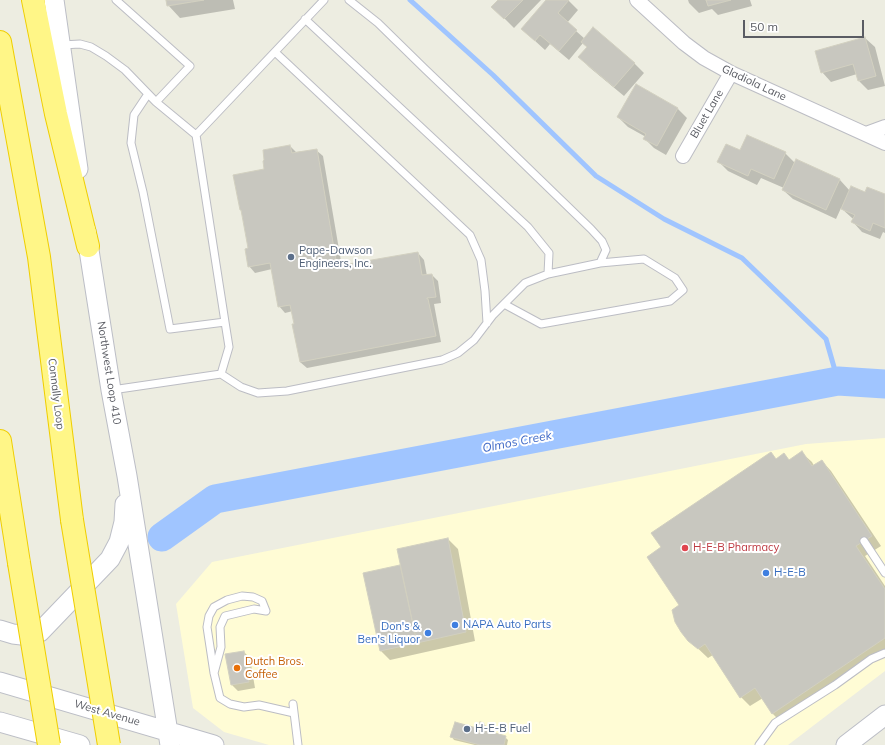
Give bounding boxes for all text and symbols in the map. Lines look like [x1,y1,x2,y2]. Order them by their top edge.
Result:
scale bar [745,12,866,38]
text: 50 m [750,19,778,34]
street label: Gladiola Lane [720,62,788,104]
street label: Bluet Lane [688,87,726,141]
place label: Pape-Dawson Engineers, Inc. [299,244,372,270]
marker: Pape-Dawson Engineers, Inc. [286,252,296,262]
street label: Northwest Loop 410 [94,320,124,426]
street label: Connally Loop [45,357,67,431]
water label: Olmos Creek [481,428,553,456]
place label: H-E-B Pharmacy [693,541,779,555]
marker: H-E-B Pharmacy [680,543,690,553]
place label: H-E-B [774,566,806,580]
marker: H-E-B [761,568,771,578]
place label: NAPA Auto Parts [463,618,551,632]
place label: Don's & Ben's Liquor [357,620,420,646]
marker: NAPA Auto Parts [450,620,460,630]
marker: Don's & Ben's Liquor [423,628,433,638]
place label: Dutch Bros. Coffee [245,655,304,681]
marker: Dutch Bros. Coffee [232,663,242,673]
street label: West Avenue [72,697,142,729]
place label: H-E-B Fuel [475,722,531,736]
marker: H-E-B Fuel [462,724,472,734]

